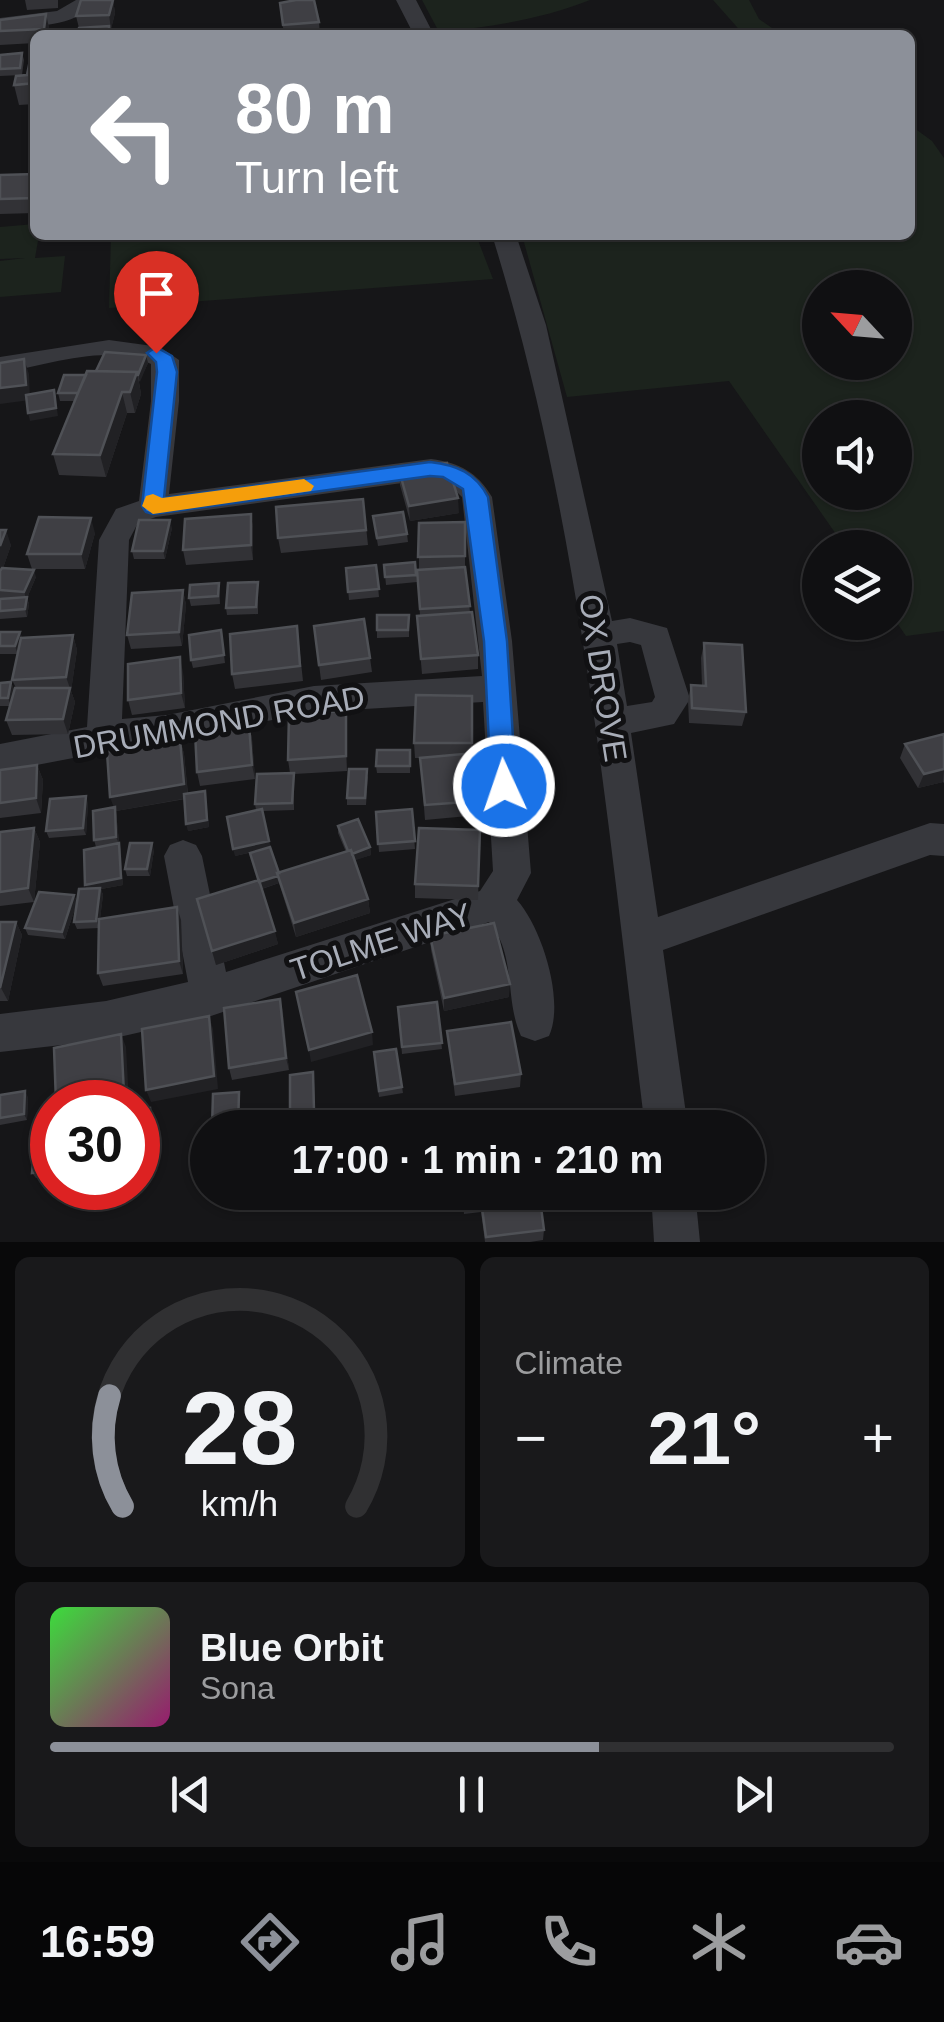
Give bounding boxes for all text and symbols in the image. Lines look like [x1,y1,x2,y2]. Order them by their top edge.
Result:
icon: left [70,70,200,200]
text: 80 m [235,70,395,148]
text: Turn left [235,152,398,203]
pin [114,251,199,354]
icon: arrive [129,266,184,321]
north arrow [802,270,912,380]
map controls [802,270,912,640]
button: sound [802,400,912,510]
button: layers [802,530,912,640]
street label: OX DROVE [572,592,634,764]
street label: DRUMMOND ROAD [71,679,367,765]
position arrow [452,734,556,838]
street label: TOLME WAY [286,896,476,988]
speed limit sign: 30 [30,1080,160,1210]
text: 17:00 · 1 min · 210 m [292,1139,663,1181]
text: Climate [515,1345,623,1381]
text: 28 [182,1370,298,1486]
text: 21° [648,1396,761,1480]
text: − [515,1407,547,1469]
text: + [862,1407,894,1469]
text: km/h [201,1484,278,1524]
text: Blue Orbit [200,1627,384,1669]
text: Sona [200,1670,275,1706]
icon: previous [163,1767,218,1822]
icon: pause [444,1767,499,1822]
icon: next [726,1767,781,1822]
icon: directions [235,1907,305,1977]
icon: music [385,1907,455,1977]
icon: phone [534,1907,604,1977]
icon: climate [684,1907,754,1977]
icon: car [834,1907,904,1977]
text: 16:59 [40,1916,155,1967]

